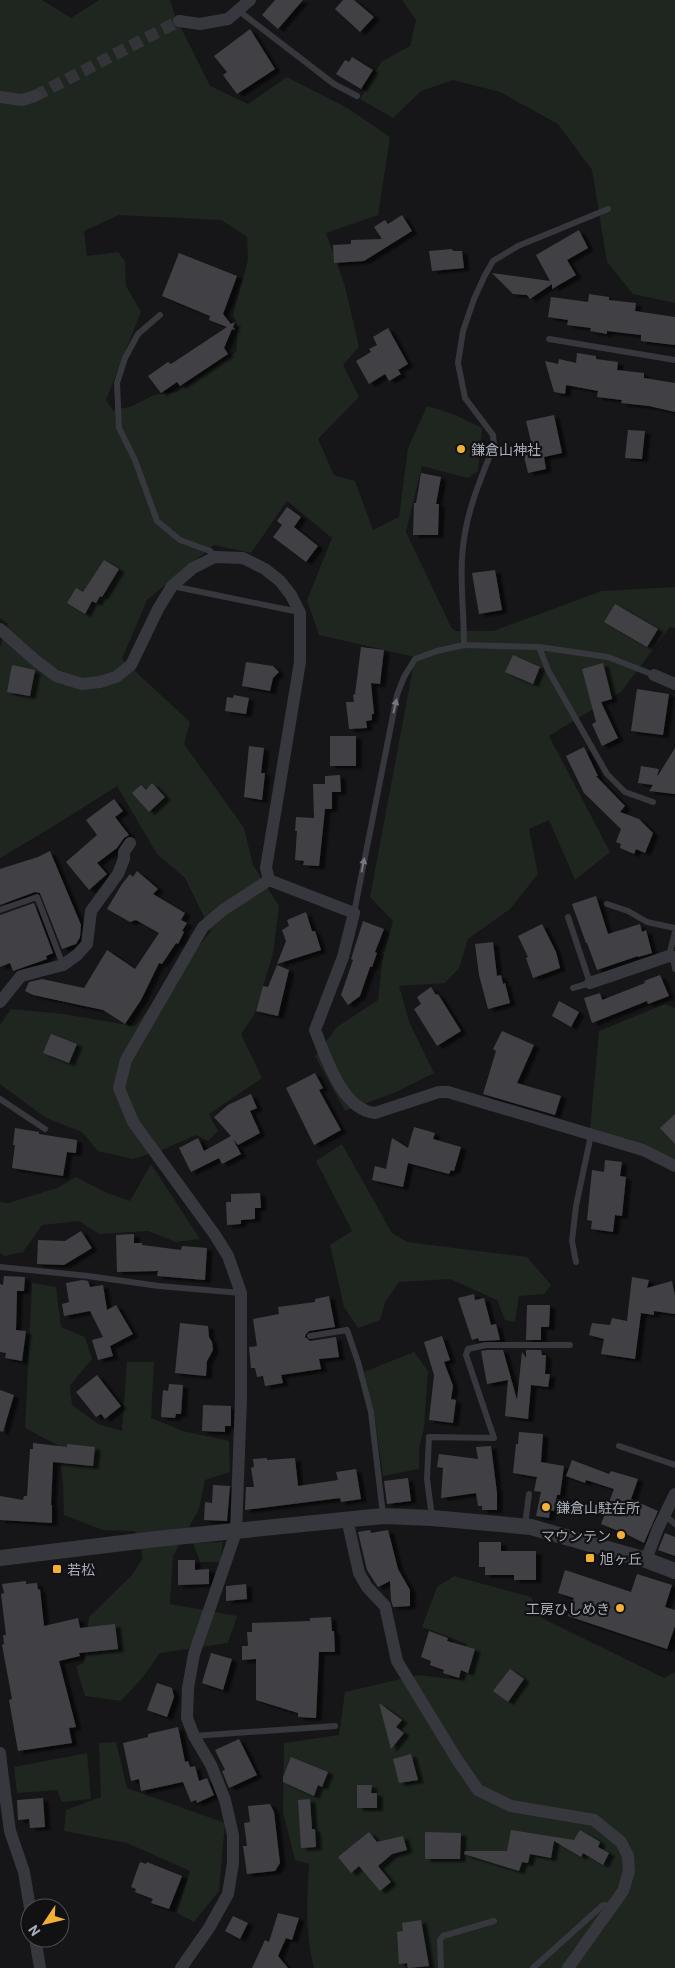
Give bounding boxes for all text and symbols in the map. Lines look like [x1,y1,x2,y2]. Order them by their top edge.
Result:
place label: 鎌倉山神社 [471,441,541,458]
marker: 鎌倉山神社 [455,443,467,455]
one-way arrow [391,698,399,713]
one-way arrow [359,858,367,873]
place label: 鎌倉山駐在所 [556,1499,640,1516]
marker: 鎌倉山駐在所 [540,1501,552,1513]
place label: マウンテン [541,1527,611,1544]
marker: マウンテン [615,1529,627,1541]
place label: 旭ヶ丘 [600,1550,642,1567]
marker: 旭ヶ丘 [584,1552,596,1564]
place label: 若松 [67,1561,95,1578]
marker: 若松 [51,1563,63,1575]
place label: 工房ひしめき [526,1600,610,1617]
marker: 工房ひしめき [614,1602,626,1614]
north arrow [20,1898,70,1948]
text: N [24,1922,44,1939]

